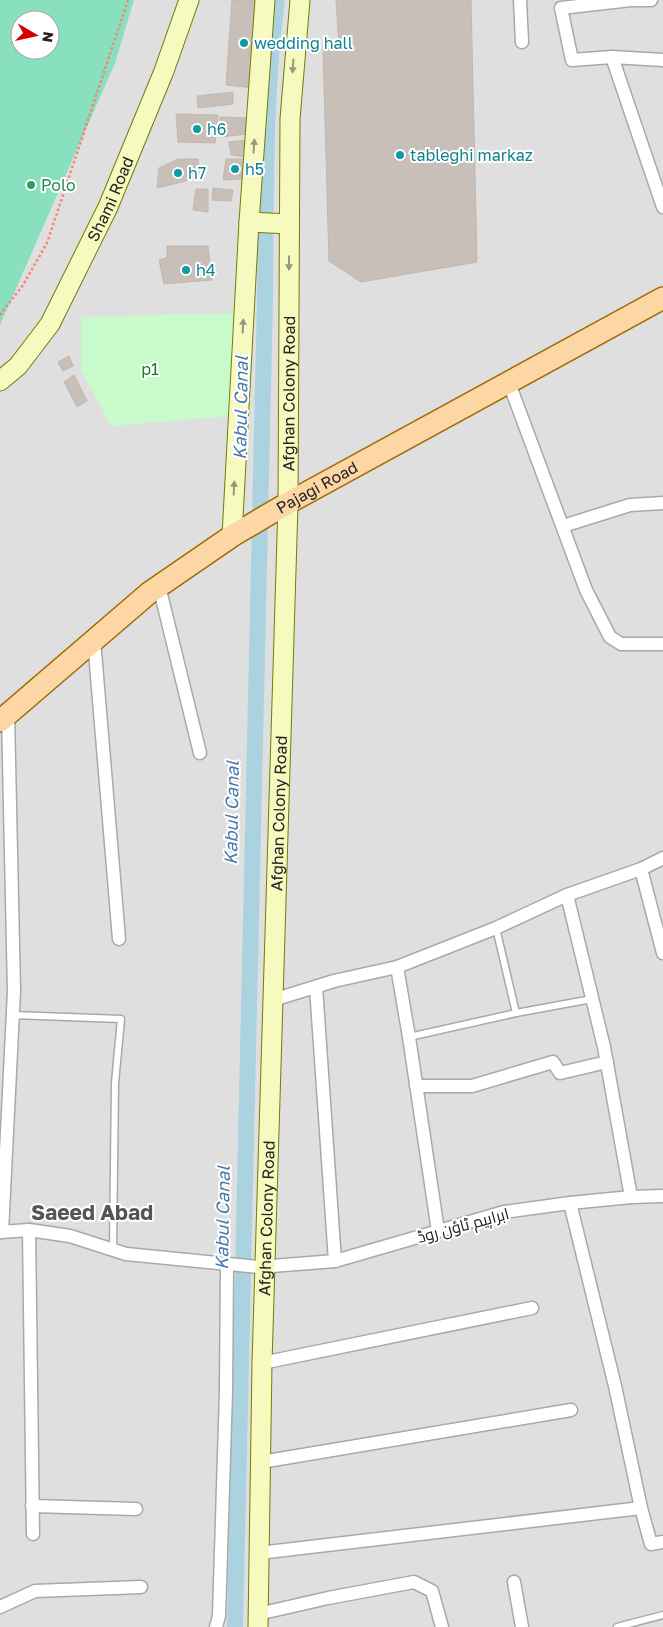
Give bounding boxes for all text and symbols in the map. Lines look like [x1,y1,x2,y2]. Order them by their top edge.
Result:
north arrow [10,10,60,60]
text: N [39,31,58,44]
place label: wedding hall [254,33,353,53]
marker: wedding hall [238,37,250,49]
one-way arrow [289,58,297,74]
place label: h6 [207,119,227,139]
marker: h6 [191,123,203,135]
one-way arrow [250,138,258,154]
place label: tableghi markaz [410,145,533,165]
marker: tableghi markaz [394,149,406,161]
street label: Shami Road [82,154,138,245]
place label: h5 [245,159,264,179]
place label: h7 [188,163,206,183]
marker: h5 [229,163,241,175]
marker: h7 [172,167,184,179]
place label: Polo [41,175,75,195]
marker: Polo [25,179,37,191]
one-way arrow [285,256,293,272]
place label: h4 [196,260,216,280]
marker: h4 [180,264,192,276]
street label: Afghan Colony Road [278,316,299,471]
one-way arrow [240,317,248,333]
water label: Kabul Canal [228,355,252,460]
park label: p1 [141,359,159,379]
street label: Pajagi Road [272,457,361,518]
one-way arrow [231,480,239,496]
street label: Afghan Colony Road [266,735,291,891]
water label: Kabul Canal [219,760,243,865]
street label: Afghan Colony Road [254,1140,279,1296]
water label: Kabul Canal [210,1165,234,1270]
district label: Saeed Abad [31,1199,153,1225]
street label: ابراہیم ٹاؤن روڈ [415,1203,512,1249]

